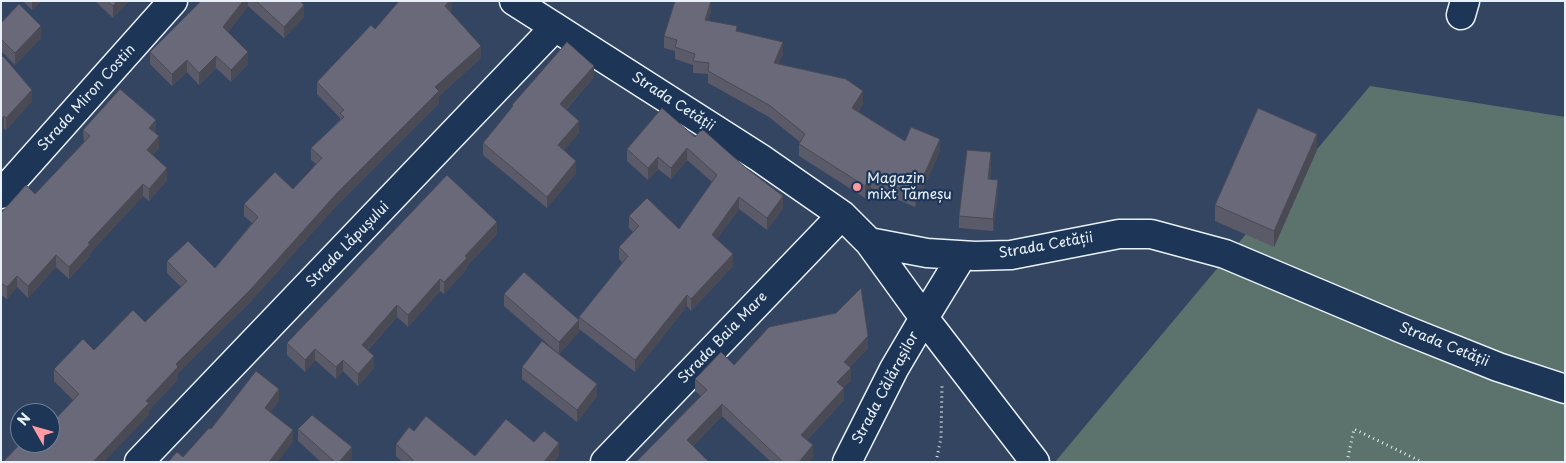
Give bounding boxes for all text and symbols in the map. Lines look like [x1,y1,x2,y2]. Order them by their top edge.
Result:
street label: Strada Miron Costin [35,41,139,155]
street label: Strada Cetății [628,69,718,135]
place label: Magazin mixt Tămeșu [867,171,952,203]
marker: Magazin mixt Tămeșu [851,181,863,193]
street label: Strada Lăpușului [303,199,393,291]
street label: Strada Cetății [997,229,1095,263]
street label: Strada Baia Mare [675,289,771,387]
street label: Strada Cetății [1397,319,1491,371]
street label: Strada Călărașilor [849,329,923,447]
north arrow [10,403,60,453]
text: N [12,408,35,430]

